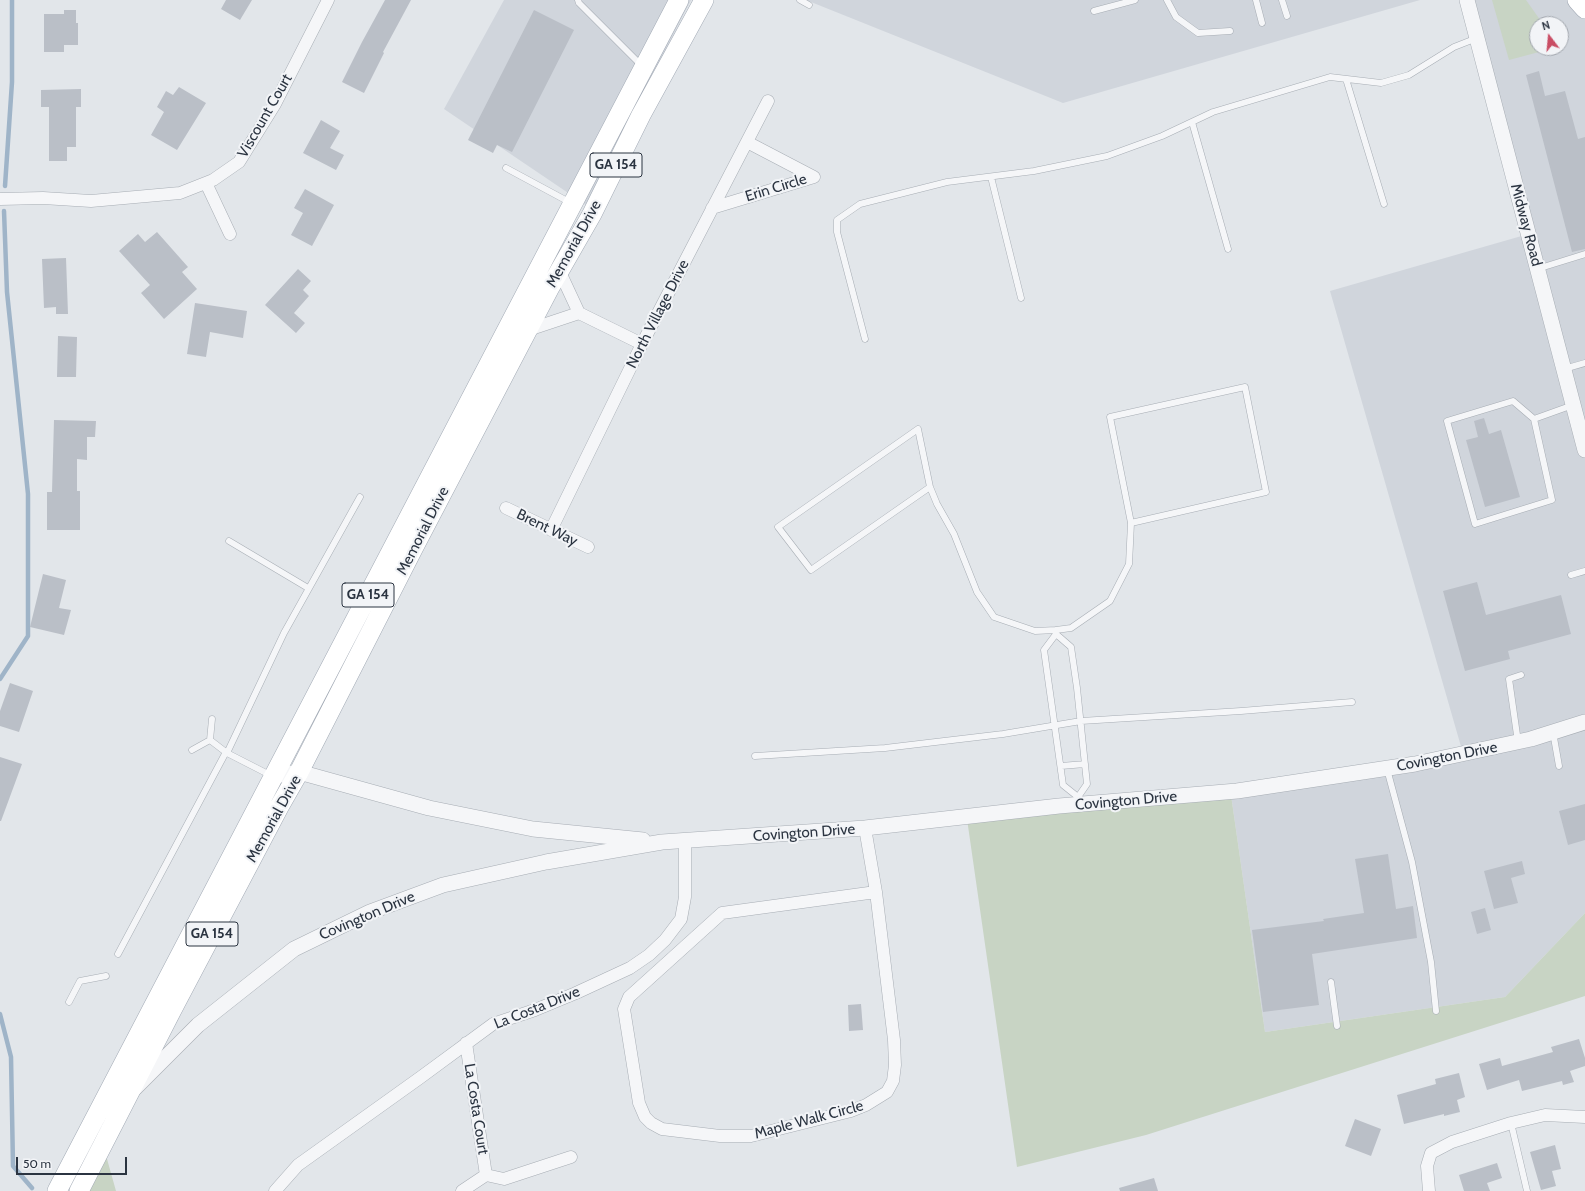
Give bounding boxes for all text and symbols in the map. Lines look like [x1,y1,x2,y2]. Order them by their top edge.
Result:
north arrow [1529,16,1569,56]
text: N [1540,18,1552,33]
street label: Viscount Court [234,71,296,161]
road number: GA 154 [590,153,642,177]
street label: Erin Circle [743,170,809,206]
street label: Midway Road [1506,182,1546,268]
street label: Memorial Drive [543,197,605,291]
street label: North Village Drive [623,257,693,371]
street label: Memorial Drive [393,484,453,578]
street label: Brent Way [513,505,581,551]
road number: GA 154 [342,583,394,607]
street label: Covington Drive [1395,738,1499,776]
street label: Memorial Drive [243,772,305,866]
street label: Covington Drive [1074,788,1178,814]
street label: Covington Drive [752,820,856,846]
street label: Covington Drive [316,888,418,944]
road number: GA 154 [186,922,238,946]
street label: La Costa Drive [492,983,582,1033]
street label: La Costa Court [460,1062,492,1156]
street label: Maple Walk Circle [753,1097,865,1143]
scale bar [18,1149,129,1175]
text: 50 m [23,1156,51,1171]

